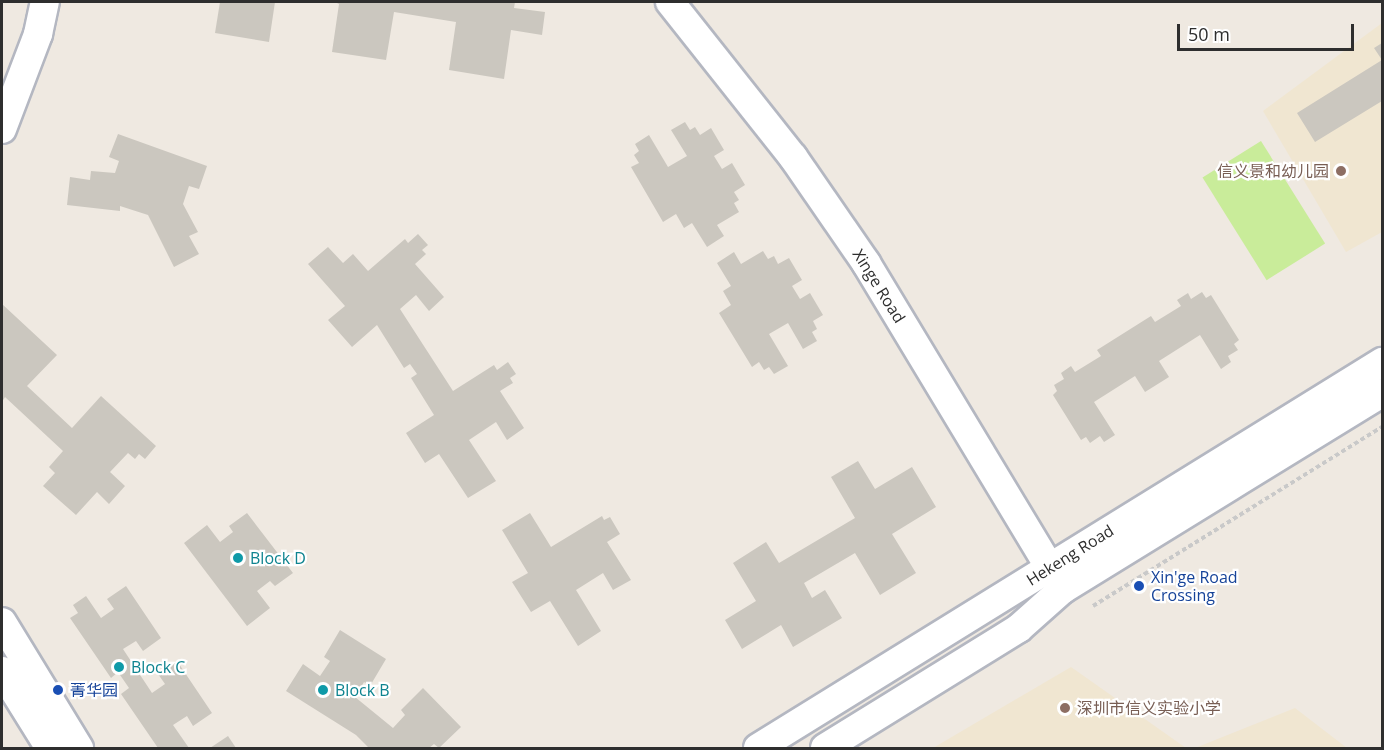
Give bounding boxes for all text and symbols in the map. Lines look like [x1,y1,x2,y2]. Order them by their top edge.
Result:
scale bar [1180,12,1357,50]
text: 50 m [1188,22,1230,46]
place label: 信义景和幼儿园 [1217,161,1329,181]
marker: 信义景和幼儿园 [1334,164,1348,178]
street label: Xinge Road [849,246,909,326]
street label: Hekeng Road [1023,521,1117,589]
place label: Block D [250,548,306,568]
marker: Block D [231,551,245,565]
place label: Xin'ge Road Crossing [1151,567,1238,605]
marker: Xin'ge Road Crossing [1132,579,1146,593]
place label: Block C [131,657,185,677]
marker: Block C [112,660,126,674]
place label: 菁华园 [70,680,118,700]
place label: Block B [335,680,390,700]
marker: 菁华园 [51,683,65,697]
marker: Block B [316,683,330,697]
place label: 深圳市信义实验小学 [1077,698,1221,718]
marker: 深圳市信义实验小学 [1058,701,1072,715]

